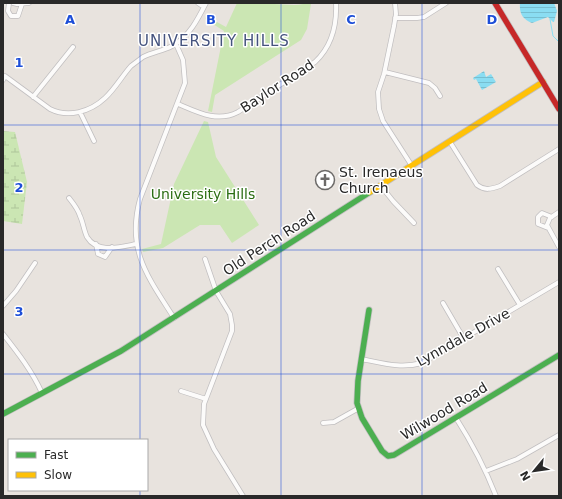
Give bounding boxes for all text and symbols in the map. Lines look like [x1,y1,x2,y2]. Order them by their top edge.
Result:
text: A [65,12,75,27]
text: B [206,12,216,27]
text: C [346,12,356,27]
text: D [487,12,498,27]
district label: UNIVERSITY HILLS [138,32,290,50]
text: 1 [14,55,24,70]
street label: Baylor Road [237,56,317,116]
place label: St. Irenaeus Church [339,164,423,196]
church icon: St. Irenaeus Church [314,169,336,191]
text: 2 [14,180,24,195]
park label: University Hills [151,186,255,202]
street label: Old Perch Road [220,207,318,279]
text: 3 [14,304,24,319]
street label: Lynndale Drive [414,305,512,369]
street label: Wilwood Road [398,379,490,443]
legend [8,439,148,491]
text: Fast [44,448,68,462]
north arrow [514,451,554,491]
text: Slow [44,468,72,482]
text: N [518,468,534,483]

